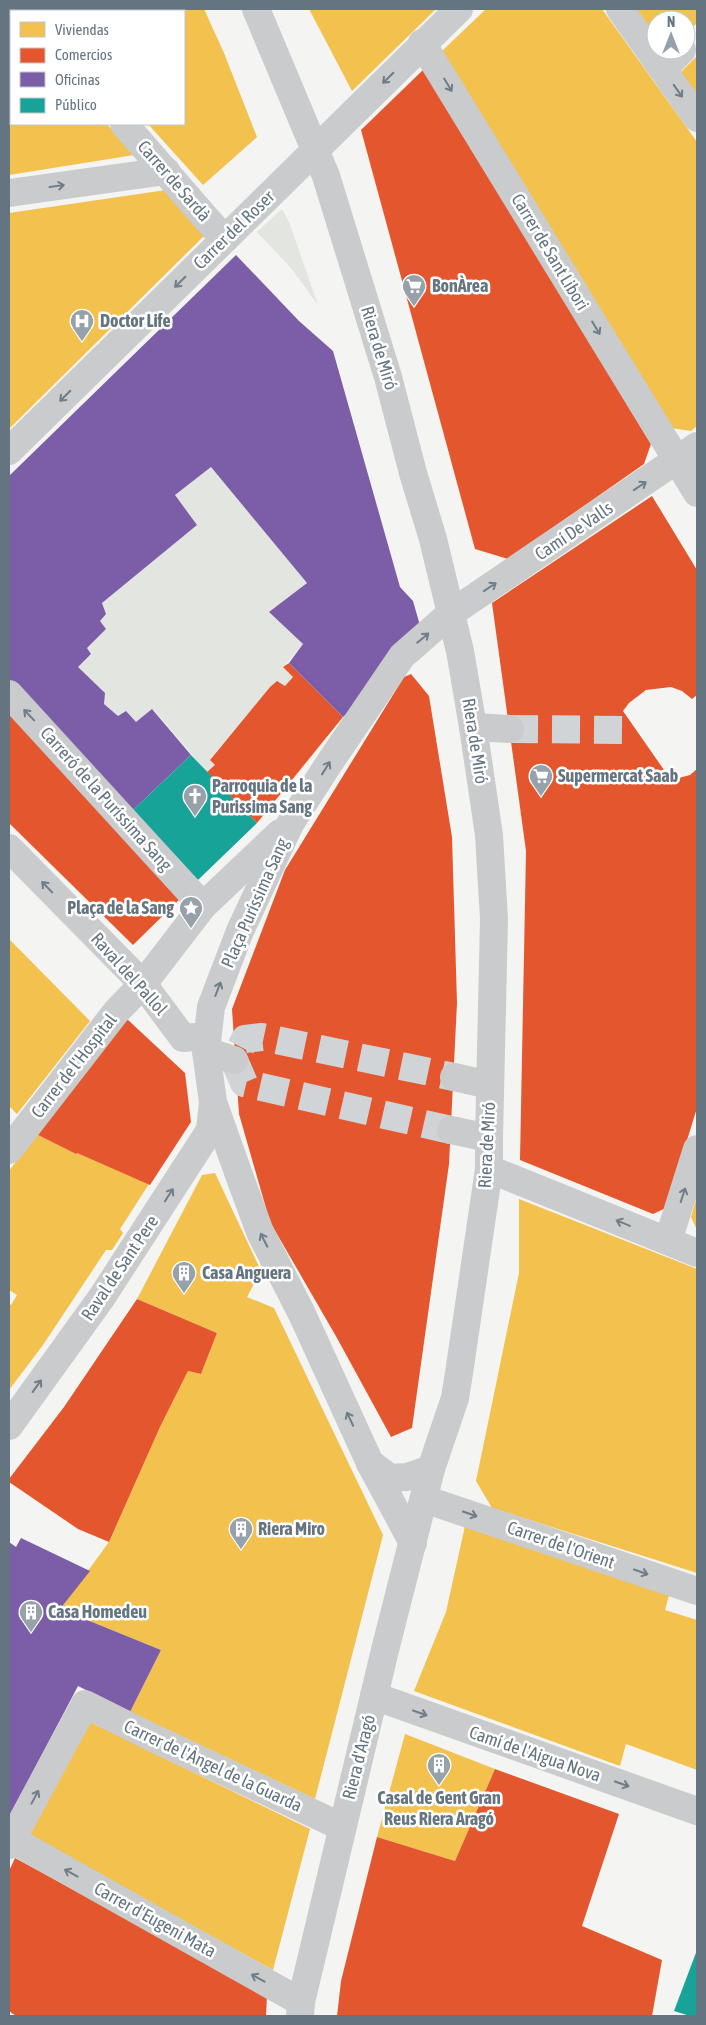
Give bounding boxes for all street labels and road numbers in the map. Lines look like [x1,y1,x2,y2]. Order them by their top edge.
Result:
street label: Carrer de Sardà [134,136,215,225]
street label: Carrer del Roser [189,185,279,273]
street label: Carrer de Sant Libori [507,190,593,314]
street label: Riera de Miró [357,304,402,392]
street label: Camí De Valls [531,497,617,564]
street label: Riera de Miró [458,697,493,785]
street label: Carreró de la Puríssima Sang [36,722,177,875]
street label: Plaça Puríssima Sang [217,835,293,971]
street label: Raval del Pallol [87,928,172,1019]
street label: Carrer de l'Hospital [26,1009,121,1122]
street label: Riera de Miró [474,1101,499,1189]
street label: Raval de Sant Pere [77,1211,162,1324]
street label: Carrer de l'Orient [505,1516,618,1573]
street label: Riera d'Aragó [338,1712,379,1801]
street label: Carrer de l'Àngel de la Guarda [121,1715,305,1816]
street label: Camí de l'Aigua Nova [467,1721,604,1786]
street label: Carrer d'Eugeni Mata [91,1877,220,1962]

